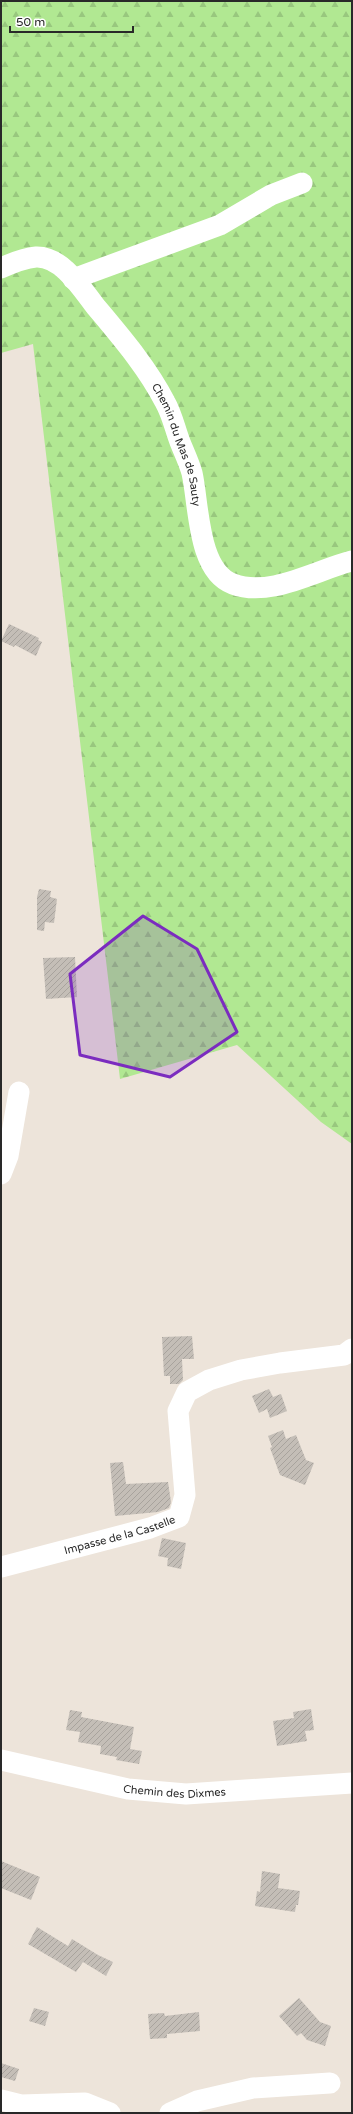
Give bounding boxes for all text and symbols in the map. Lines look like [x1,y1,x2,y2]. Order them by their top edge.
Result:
scale bar [10,8,133,34]
text: 50 m [16,15,45,29]
street label: Chemin du Mas de Sauty [149,381,203,507]
street label: Impasse de la Castelle [63,1513,177,1557]
street label: Chemin des Dixmes [122,1782,226,1801]

